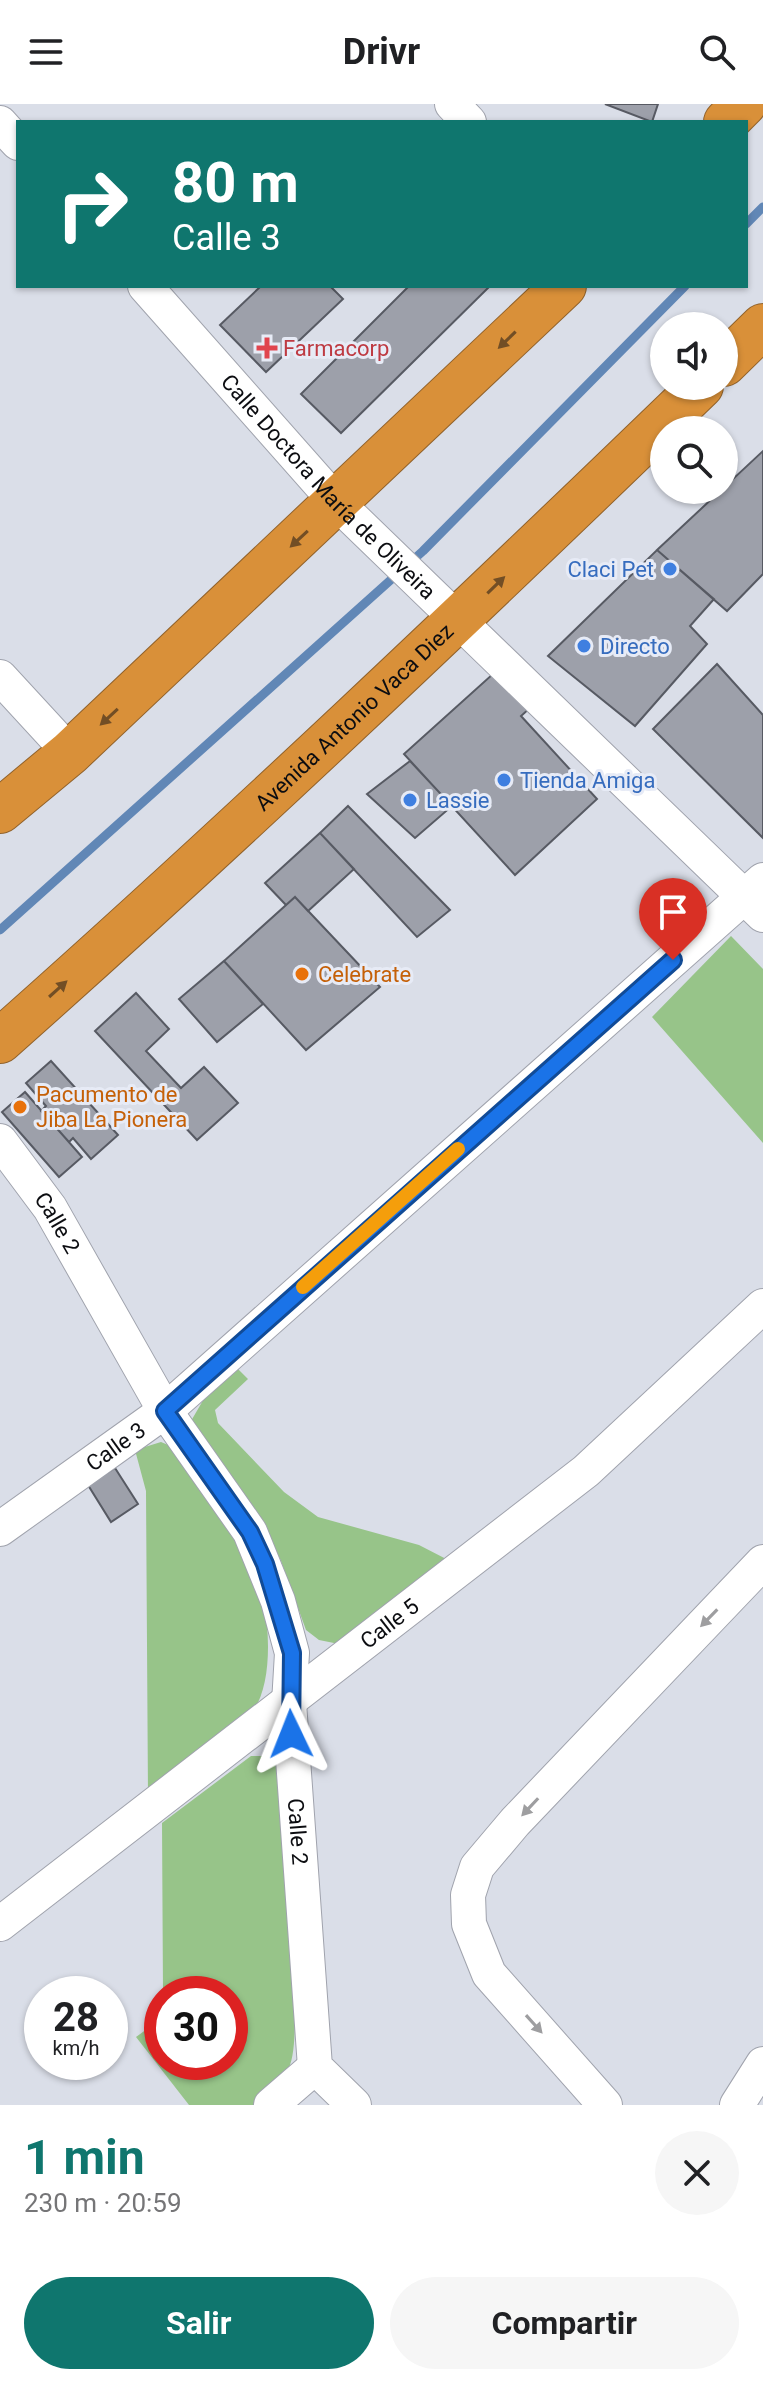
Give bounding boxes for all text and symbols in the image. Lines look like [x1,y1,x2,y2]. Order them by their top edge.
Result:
icon: menu [24,30,68,74]
icon: search [695,30,739,74]
text: Drivr [343,31,420,73]
text: 80 m [172,150,299,216]
icon: right [40,152,144,256]
text: Calle 3 [172,217,281,259]
map controls [650,312,738,504]
button: sound [650,312,738,400]
one-way arrow [498,330,517,348]
place label: Farmacorp [283,336,389,361]
marker: Farmacorp [258,339,276,357]
street label: Calle Doctora María de Oliveira [216,369,441,604]
button: search [650,416,738,504]
one-way arrow [290,529,309,547]
place label: Claci Pet [567,557,654,582]
marker: Claci Pet [661,560,679,578]
one-way arrow [486,576,505,594]
street label: Avenida Antonio Vaca Diez [250,618,458,815]
place label: Directo [600,634,670,659]
marker: Directo [575,637,593,655]
one-way arrow [100,707,119,725]
place label: Tienda Amiga [520,768,655,793]
marker: Tienda Amiga [495,771,513,789]
place label: Lassie [426,788,490,813]
marker: Lassie [401,791,419,809]
pin [639,878,707,960]
icon: arrive [651,890,695,934]
place label: Celebrate [318,962,411,987]
marker: Celebrate [293,965,311,983]
one-way arrow [49,981,68,999]
place label: Pacumento de Jiba La Pionera [36,1082,187,1132]
marker: Pacumento de Jiba La Pionera [11,1098,29,1116]
street label: Calle 2 [30,1187,85,1257]
street label: Calle 3 [81,1417,150,1476]
street label: Calle 5 [355,1593,423,1653]
one-way arrow [700,1608,719,1627]
position arrow [249,1692,333,1776]
street label: Calle 2 [283,1797,313,1866]
one-way arrow [521,1797,539,1816]
speed limit sign: 30 [144,1976,248,2080]
text: 28 [53,1994,99,2041]
one-way arrow [524,2015,542,2034]
text: km/h [53,2036,99,2060]
text: 1 min [24,2129,145,2186]
button: close [655,2131,739,2215]
text: 230 m · 20:59 [24,2188,182,2218]
button: Salir [24,2277,374,2369]
button: Compartir [390,2277,739,2369]

